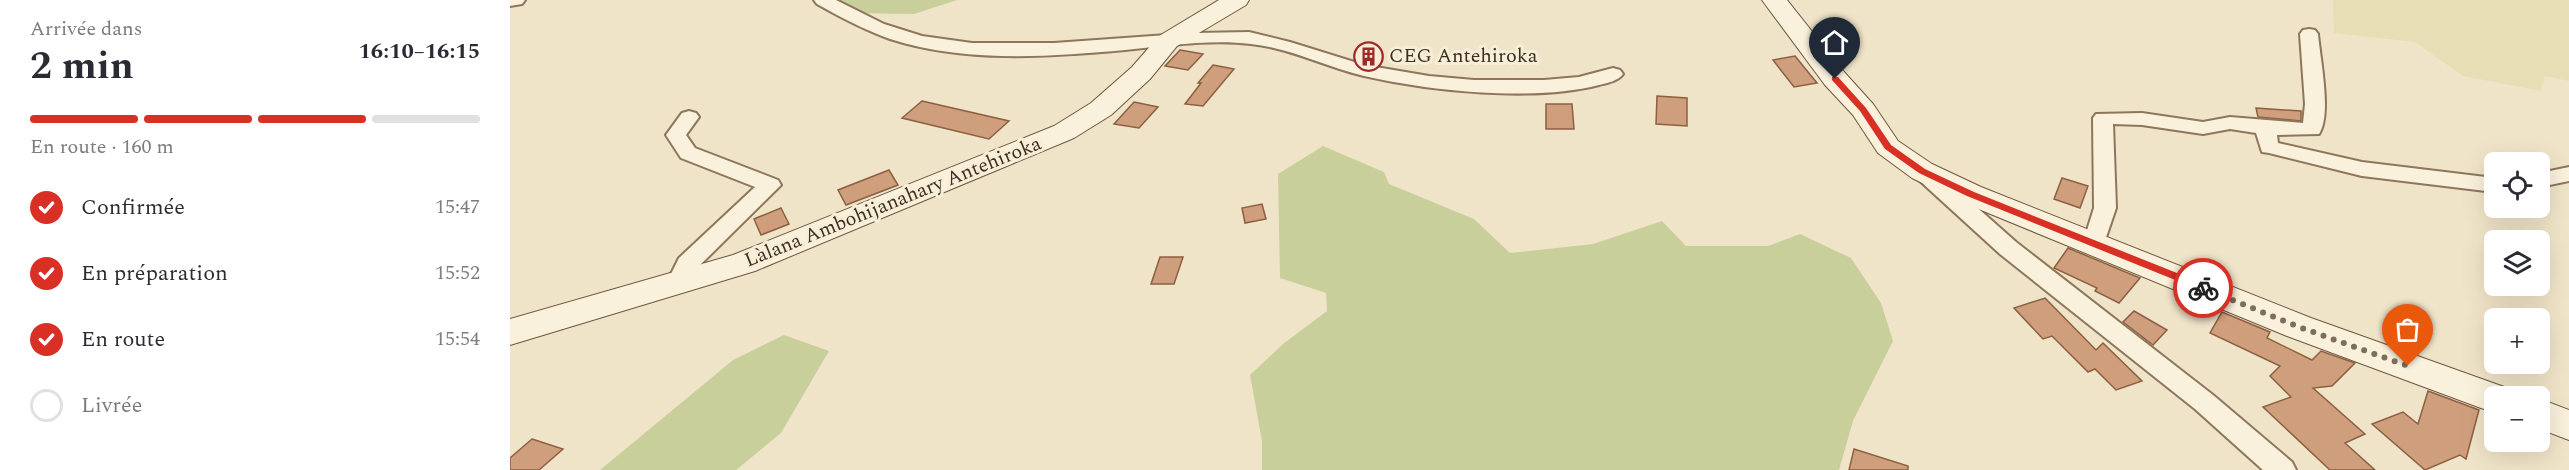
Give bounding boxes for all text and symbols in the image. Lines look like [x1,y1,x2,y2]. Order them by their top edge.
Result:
text: Arrivée dans [30,14,142,44]
pin [1809,17,1860,79]
icon: home [1818,26,1851,59]
text: 16:10–16:15 [358,35,480,68]
text: 2 min [30,37,134,96]
building icon: CEG Antehiroka [1352,40,1384,72]
place label: CEG Antehiroka [1389,41,1538,71]
street label: Làlana Ambohijanahary Antehiroka [740,128,1046,275]
text: En route · 160 m [30,132,174,162]
map controls [2484,152,2550,452]
button: locate [2484,152,2550,218]
icon: check [30,191,63,224]
text: Confirmée [81,191,185,224]
text: 15:47 [435,192,480,222]
button: layers [2484,230,2550,296]
icon: check [30,257,63,290]
text: En préparation [81,257,228,290]
text: 15:52 [435,258,480,288]
courier [2173,258,2233,318]
icon: bike [2187,272,2220,305]
pin [2382,304,2433,366]
button: + [2484,308,2550,374]
icon: bag [2391,313,2424,346]
icon: check [30,323,63,356]
text: En route [81,323,165,356]
text: 15:54 [435,324,480,354]
button: − [2484,386,2550,452]
text: Livrée [81,389,142,422]

